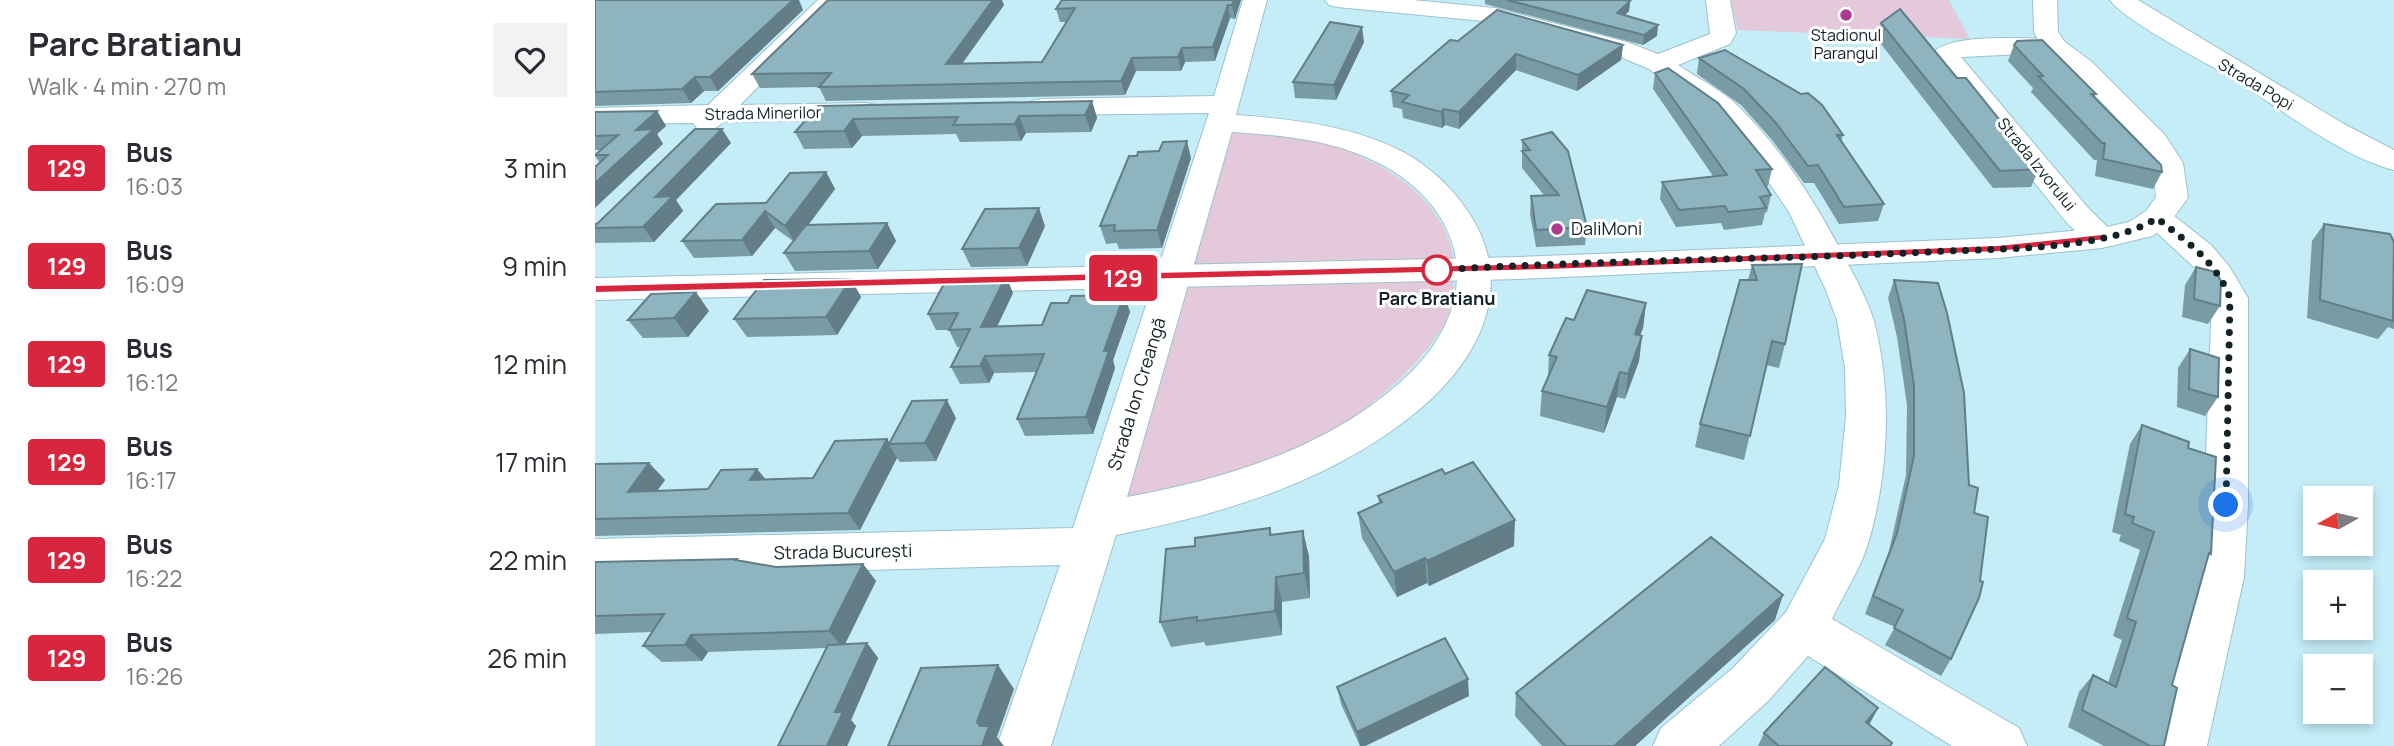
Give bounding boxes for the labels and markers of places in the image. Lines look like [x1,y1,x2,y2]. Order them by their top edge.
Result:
marker: Stadionul Parangul [1838,7,1854,23]
place label: Stadionul Parangul [1811,24,1881,64]
place label: DaliMoni [1571,216,1642,240]
marker: DaliMoni [1549,221,1565,237]
marker: Parc Bratianu [1422,255,1452,285]
place label: Parc Bratianu [1379,286,1496,310]

